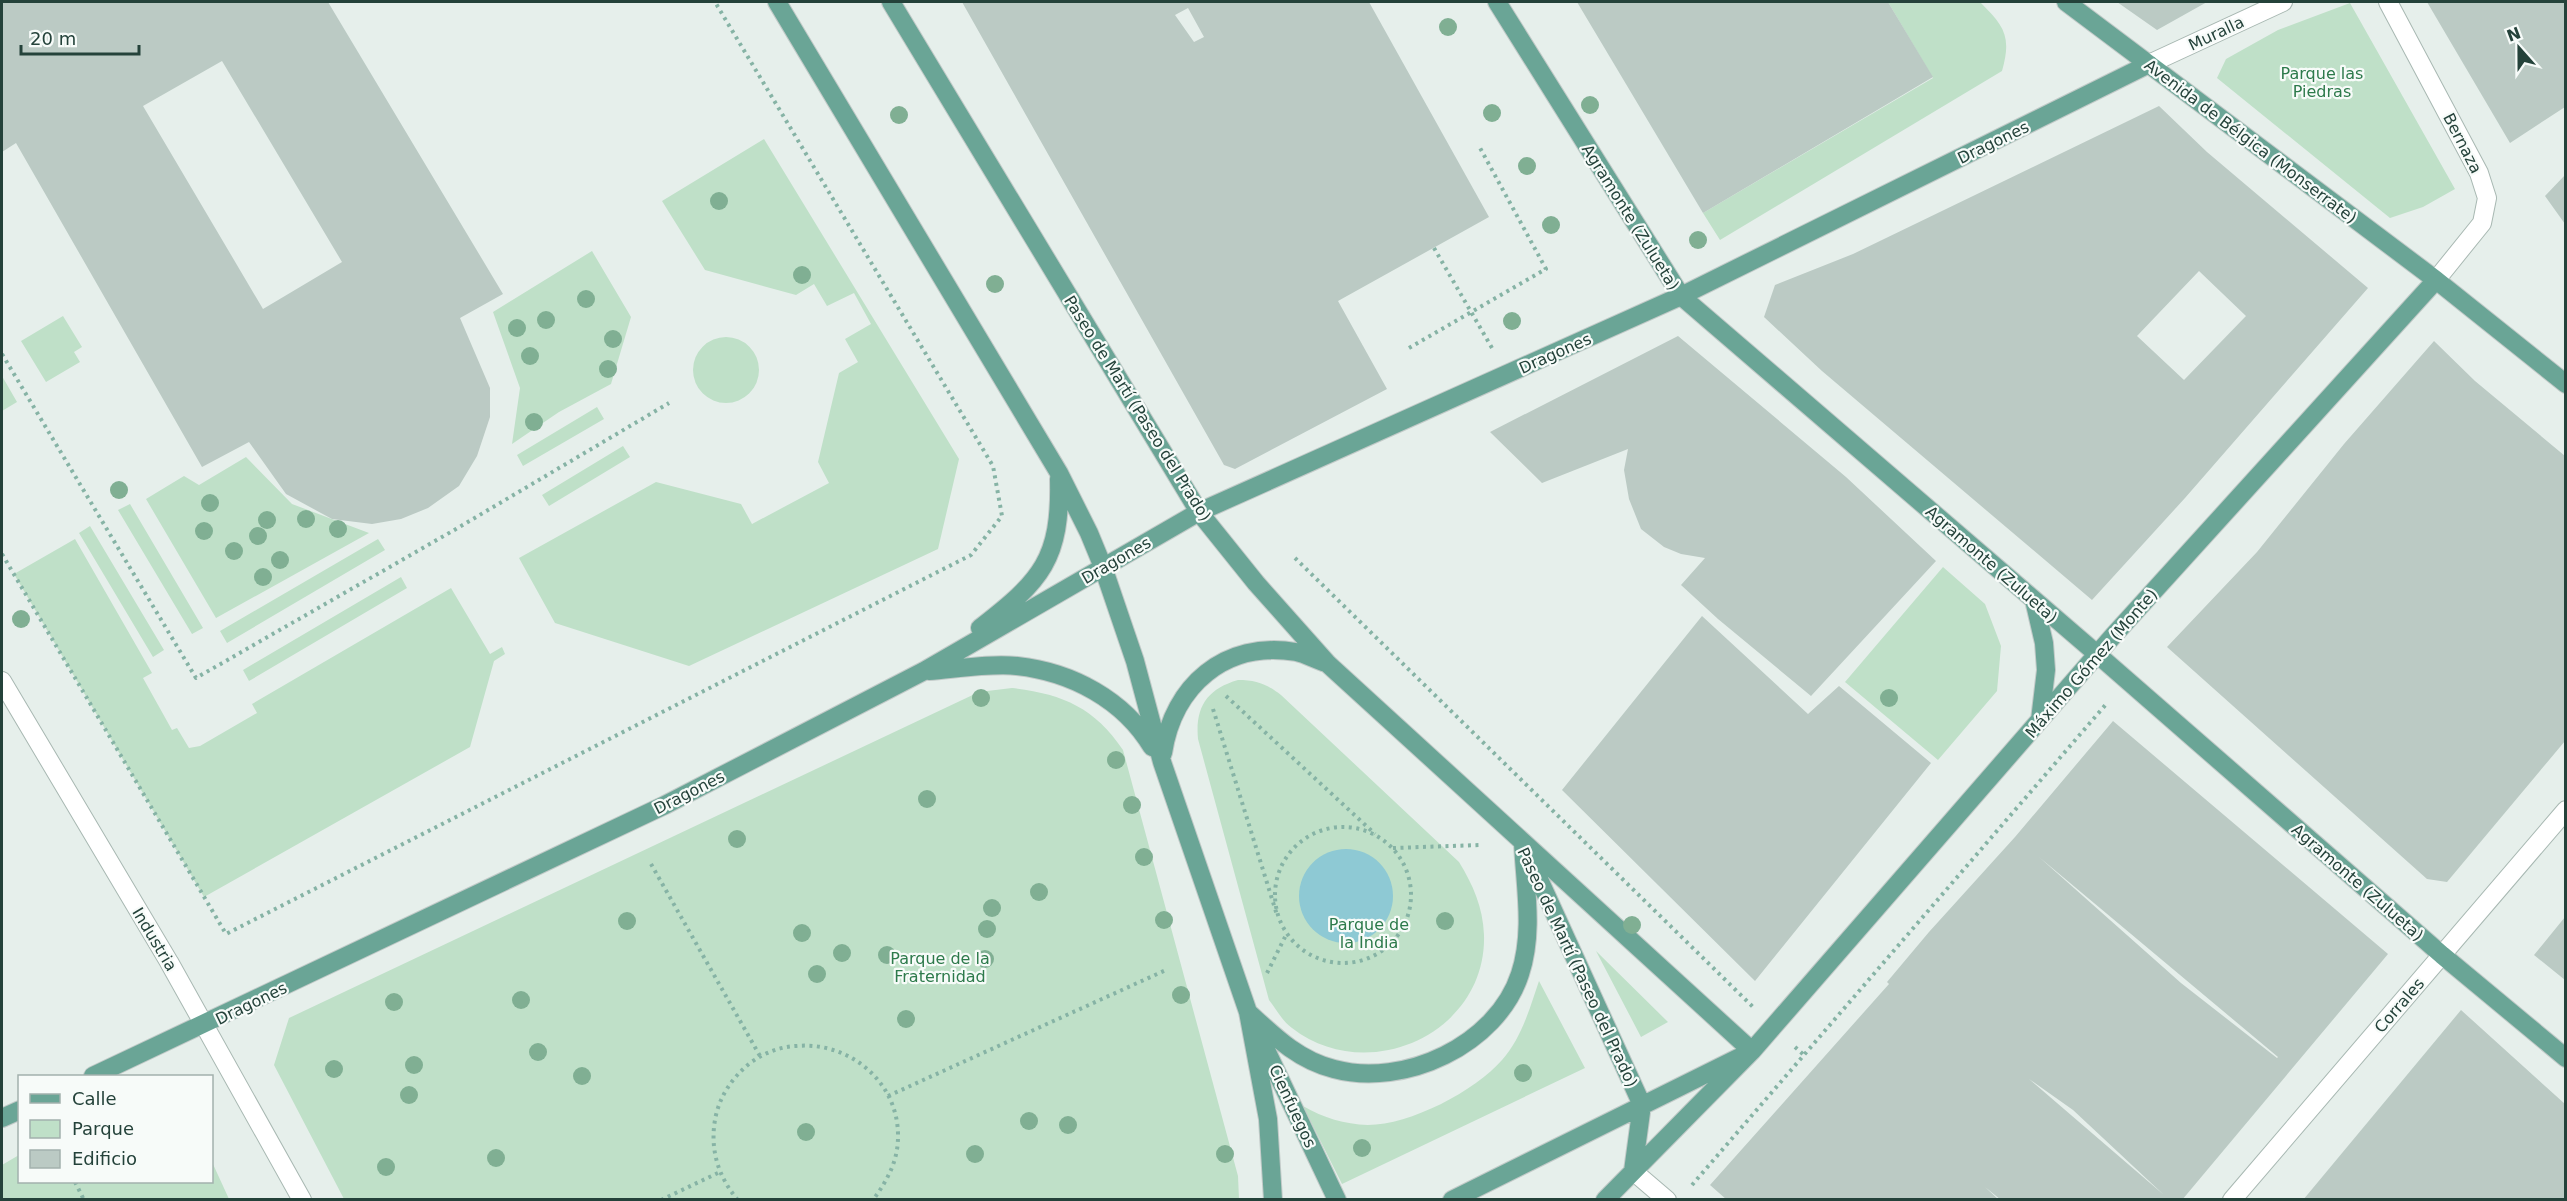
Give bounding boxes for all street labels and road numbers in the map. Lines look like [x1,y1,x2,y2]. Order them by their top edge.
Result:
street label: Muralla [2185,12,2247,55]
street label: Avenida de Bélgica (Monserrate) [2141,55,2361,227]
street label: Bernaza [2439,110,2486,177]
street label: Dragones [1954,117,2032,168]
street label: Agramonte (Zulueta) [1578,141,1683,294]
street label: Paseo de Martí (Paseo del Prado) [1060,292,1215,525]
street label: Dragones [1516,329,1594,378]
street label: Agramonte (Zulueta) [1922,502,2061,627]
street label: Dragones [1078,533,1154,588]
street label: Máximo Gómez (Monte) [2021,585,2161,742]
street label: Dragones [651,767,728,818]
street label: Agramonte (Zulueta) [2288,820,2427,945]
street label: Paseo de Martí (Paseo del Prado) [1513,844,1642,1090]
street label: Industria [128,904,181,974]
street label: Corrales [2370,974,2428,1037]
street label: Dragones [212,978,290,1029]
street label: Cienfuegos [1265,1062,1320,1151]

